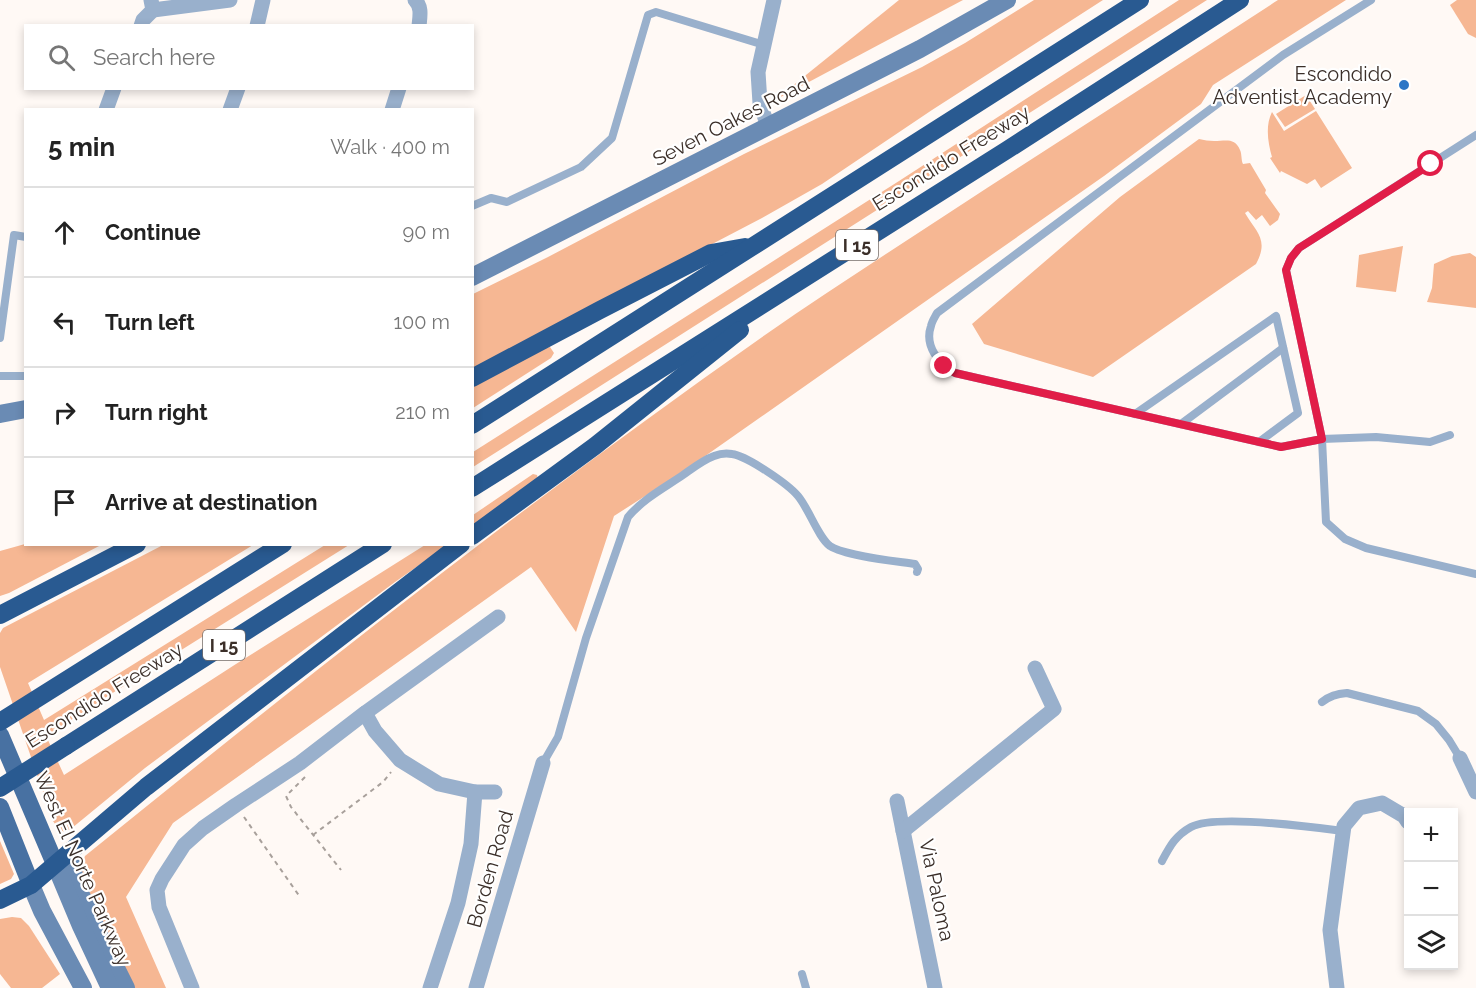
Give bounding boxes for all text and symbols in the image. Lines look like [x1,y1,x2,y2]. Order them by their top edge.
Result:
search box [24,24,474,90]
icon: search [45,41,78,74]
text: Search here [93,44,215,70]
place label: Escondido Adventist Academy [1213,62,1392,109]
street label: Seven Oakes Road [649,71,813,171]
marker: Escondido Adventist Academy [1397,78,1411,92]
street label: Escondido Freeway [868,100,1034,216]
text: 5 min [48,132,115,162]
text: Walk · 400 m [330,135,450,159]
route start [1417,150,1443,176]
icon: ahead [48,216,81,249]
text: Continue [105,219,201,245]
text: 90 m [403,220,450,244]
road number: I 15 [836,230,878,260]
icon: left [48,306,81,339]
text: Turn left [105,309,195,335]
text: 100 m [393,310,450,334]
route end [930,352,956,378]
icon: right [48,396,81,429]
text: Turn right [105,399,208,425]
text: 210 m [395,400,450,424]
icon: arrive [48,486,81,519]
text: Arrive at destination [105,489,318,515]
road number: I 15 [203,630,245,660]
street label: Escondido Freeway [21,637,187,753]
street label: West El Norte Parkway [29,768,137,970]
street label: Borden Road [462,808,518,930]
map controls [1404,808,1458,970]
button: + [1404,808,1458,862]
street label: Via Paloma [914,837,960,943]
button: − [1404,862,1458,916]
button: layers [1404,916,1458,970]

